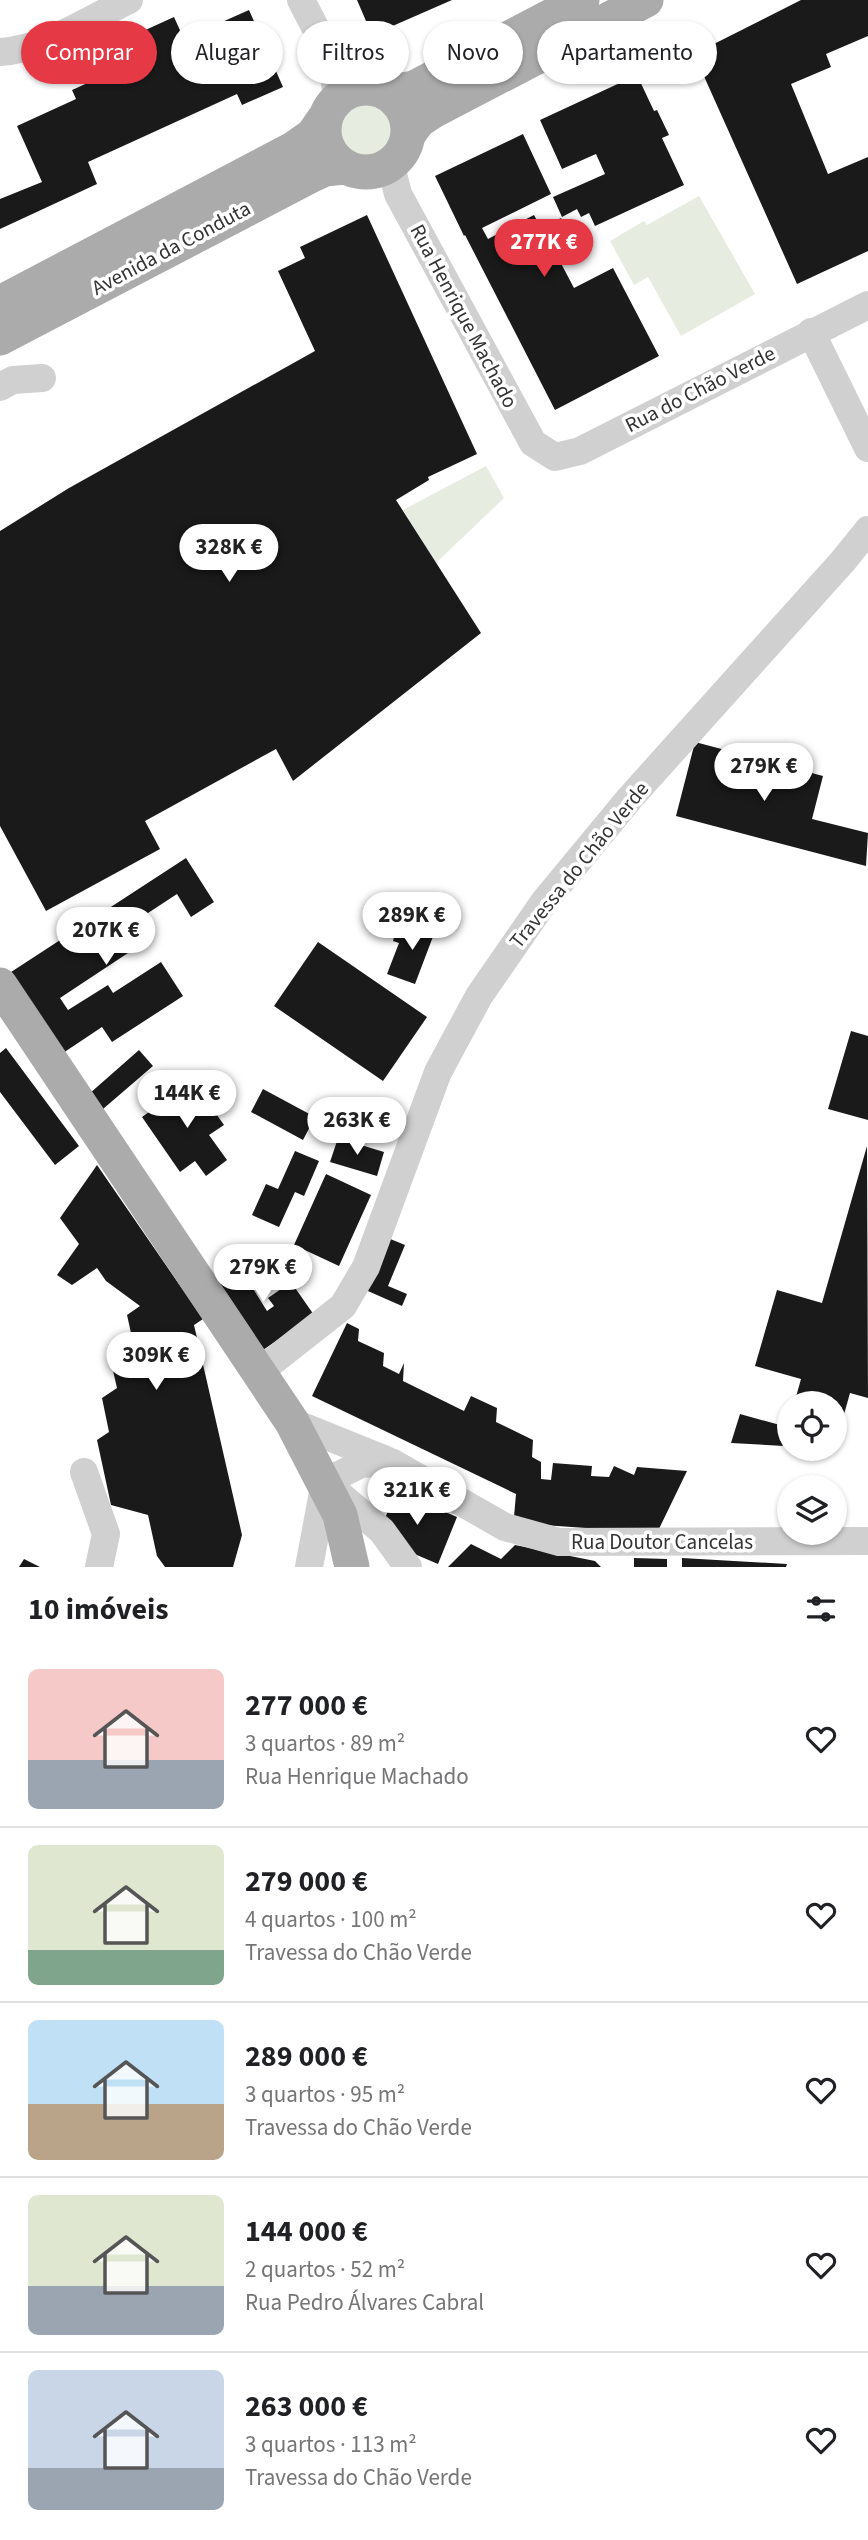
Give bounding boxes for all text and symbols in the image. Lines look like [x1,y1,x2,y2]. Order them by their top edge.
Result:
chip: Comprar [21,21,157,84]
chip: Alugar [171,21,283,84]
chip: Filtros [297,21,409,84]
chip: Novo [423,21,523,84]
chip: Apartamento [537,21,717,84]
street label: Avenida da Conduta [86,193,256,303]
street label: Rua Henrique Machado [403,219,525,413]
pin: 277K € [487,219,601,279]
text: 277K € [510,225,578,258]
street label: Rua do Chão Verde [620,338,780,440]
pin: 328K € [172,524,286,584]
text: 328K € [195,530,263,563]
pin: 279K € [707,744,821,803]
text: 279K € [730,749,798,782]
street label: Travessa do Chão Verde [502,775,656,955]
pin: 289K € [355,892,469,952]
text: 289K € [378,898,446,931]
pin: 207K € [49,908,163,967]
text: 207K € [72,913,140,946]
pin: 144K € [130,1070,244,1130]
text: 144K € [153,1076,221,1109]
pin: 263K € [300,1098,414,1157]
text: 263K € [323,1103,391,1136]
pin: 279K € [206,1244,320,1304]
text: 279K € [229,1250,297,1283]
pin: 309K € [99,1332,213,1392]
text: 309K € [122,1338,190,1371]
map controls [777,1391,847,1545]
button: locate [777,1391,847,1461]
pin: 321K € [360,1468,474,1527]
text: 321K € [383,1473,451,1506]
button: layers [777,1475,847,1545]
street label: Rua Doutor Cancelas [571,1527,753,1557]
text: 10 imóveis [28,1588,169,1631]
icon: filters [802,1590,840,1628]
text: 277 000 € [245,1684,368,1727]
icon: home [84,1697,168,1781]
icon: heart [802,1720,840,1758]
text: 3 quartos · 89 m² [245,1727,405,1760]
text: Rua Henrique Machado [245,1760,469,1793]
text: 279 000 € [245,1860,368,1903]
icon: home [84,1873,168,1957]
icon: heart [802,1896,840,1934]
text: 4 quartos · 100 m² [245,1903,417,1936]
text: Travessa do Chão Verde [245,1936,472,1969]
text: 289 000 € [245,2035,368,2078]
icon: home [84,2048,168,2132]
icon: heart [802,2071,840,2109]
text: 3 quartos · 95 m² [245,2078,405,2111]
text: Travessa do Chão Verde [245,2111,472,2144]
text: 144 000 € [245,2210,368,2253]
icon: home [84,2223,168,2307]
icon: heart [802,2246,840,2284]
text: 2 quartos · 52 m² [245,2253,405,2286]
text: Rua Pedro Álvares Cabral [245,2286,484,2319]
text: 263 000 € [245,2385,368,2428]
icon: home [84,2398,168,2482]
icon: heart [802,2421,840,2459]
text: 3 quartos · 113 m² [245,2428,417,2461]
text: Travessa do Chão Verde [245,2461,472,2494]

